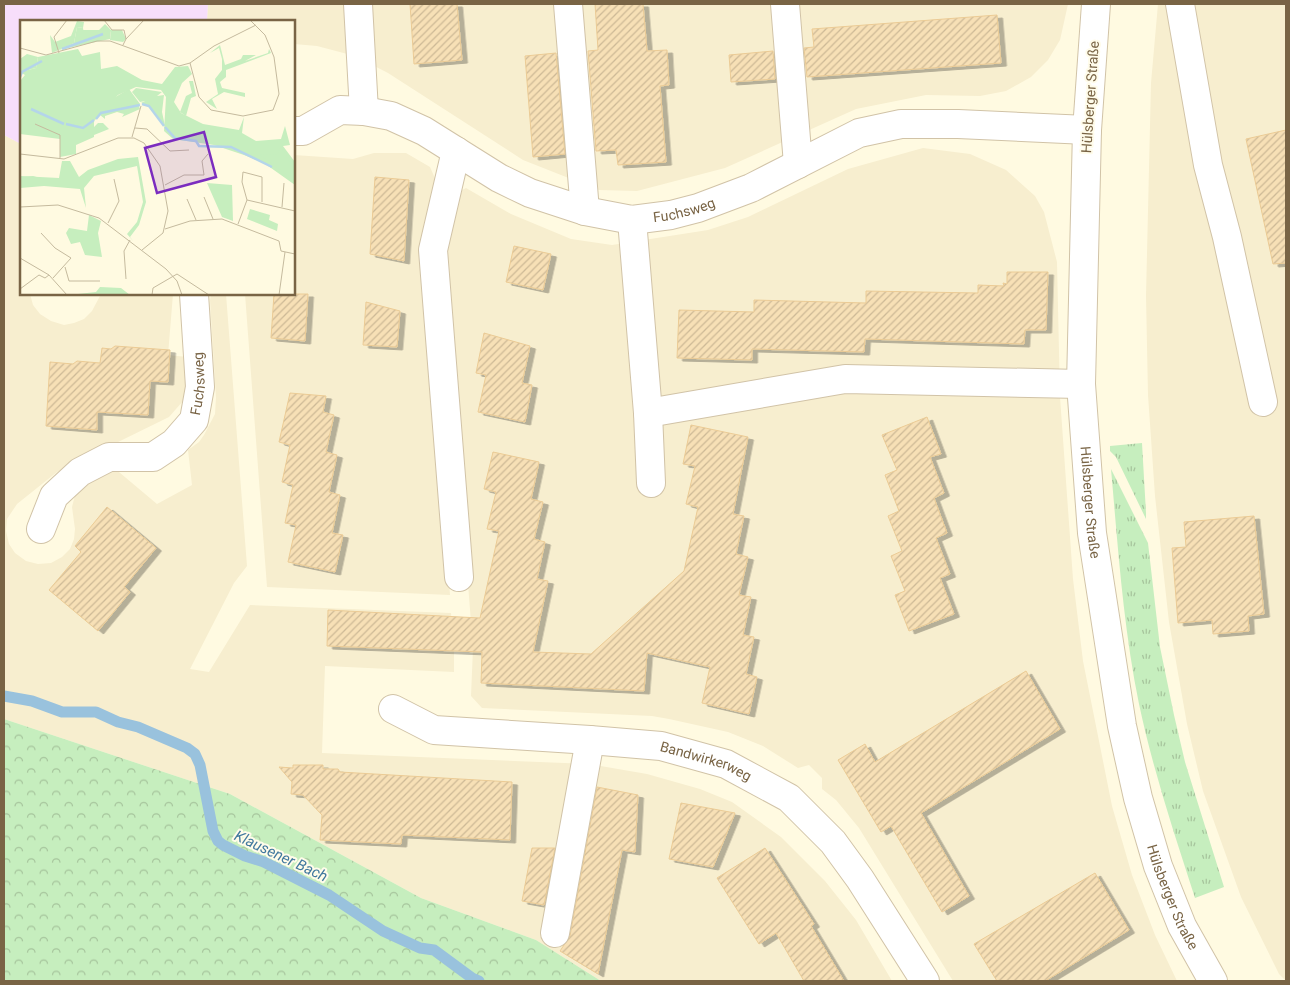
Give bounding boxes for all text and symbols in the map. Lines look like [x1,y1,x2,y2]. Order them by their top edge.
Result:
inset map [20,20,295,295]
street label: Hülsberger Straße [1078,40,1102,154]
street label: Fuchsweg [652,194,717,225]
street label: Fuchsweg [187,352,208,416]
street label: Hülsberger Straße [1078,446,1104,559]
street label: Bandwirkerweg [658,738,754,784]
water label: Klausener Bach [232,827,330,885]
street label: Hülsberger Straße [1144,843,1202,953]

